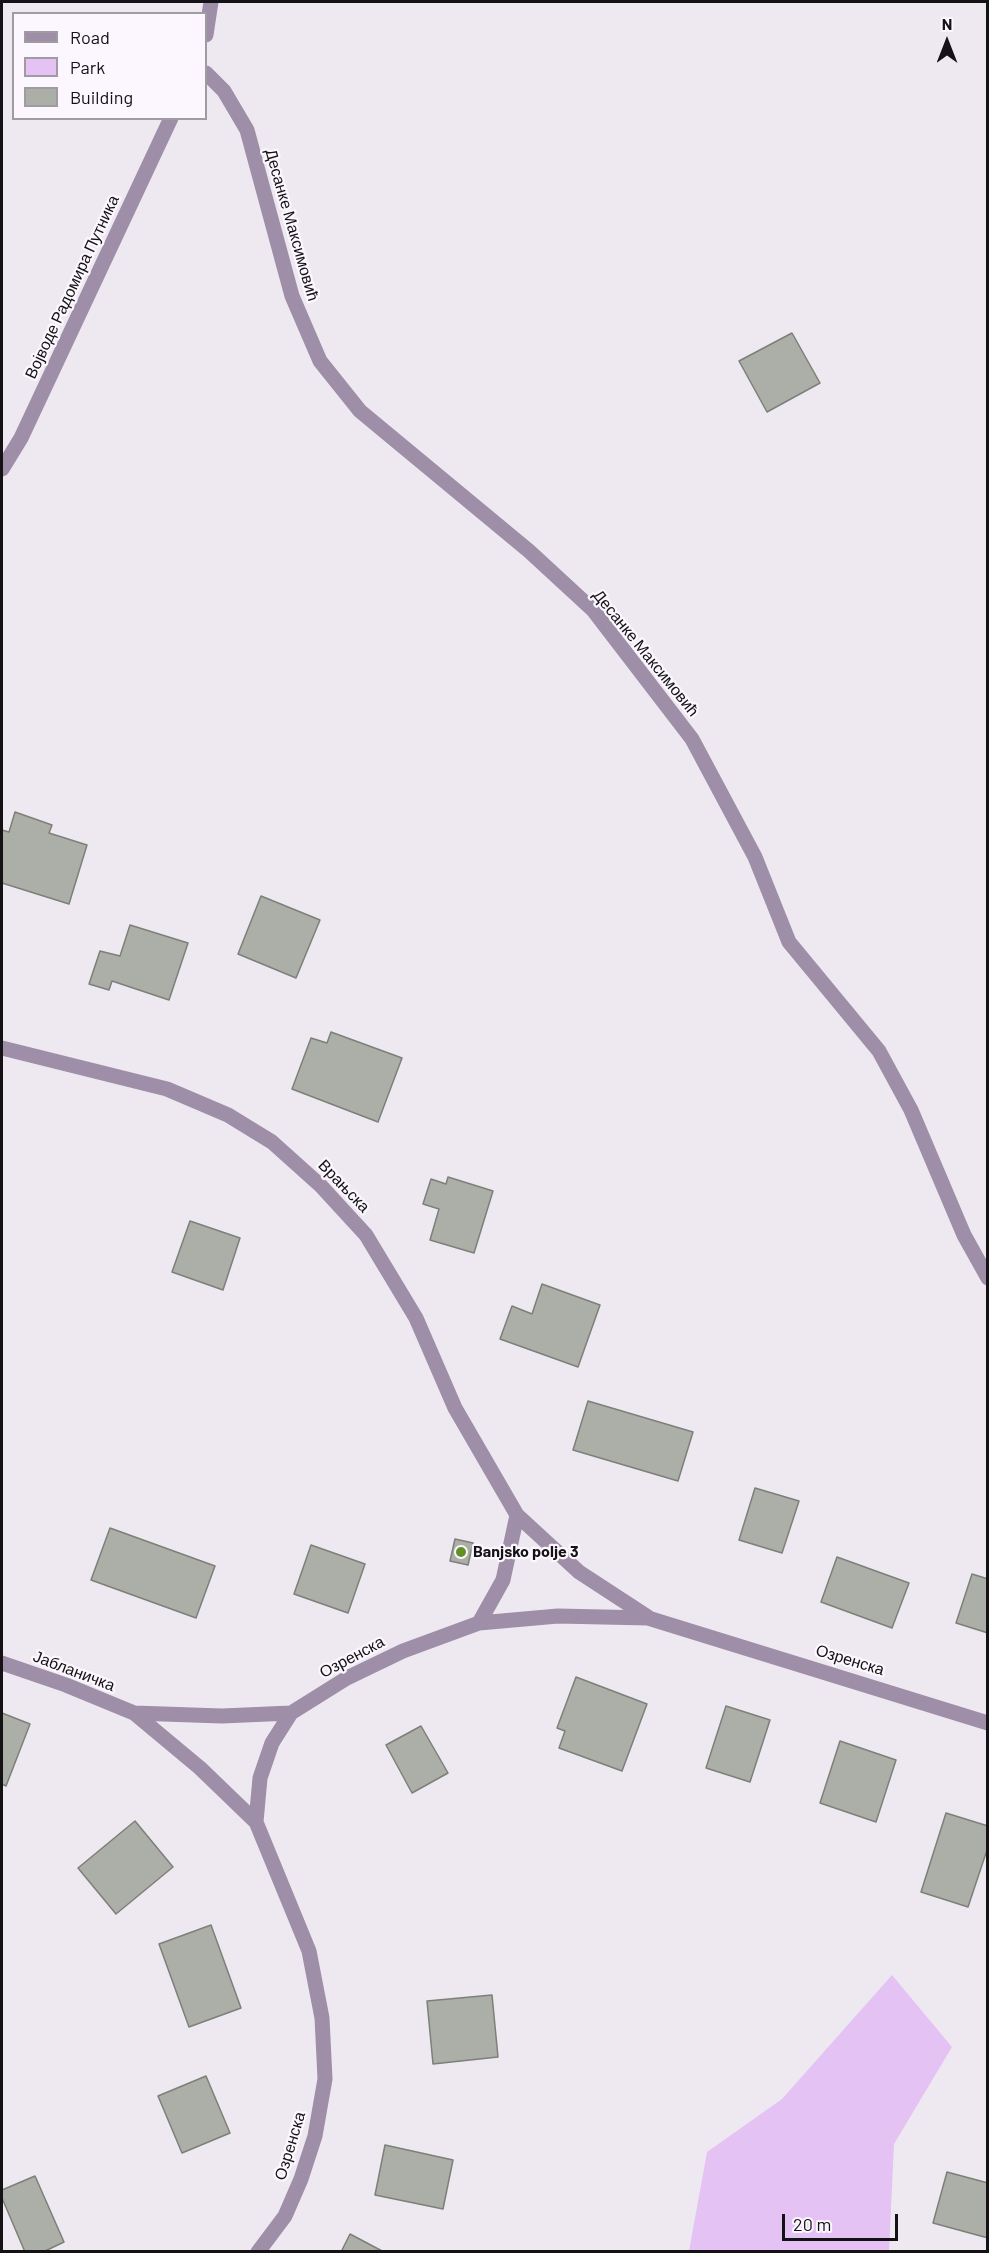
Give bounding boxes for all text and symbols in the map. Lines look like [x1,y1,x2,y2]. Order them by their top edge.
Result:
legend [12,12,207,120]
north arrow [917,12,977,72]
text: N [942,14,952,33]
text: Road [70,26,110,48]
text: Park [70,56,105,78]
text: Building [70,86,133,108]
street label: Десанке Максимовић [261,147,323,303]
street label: Војводе Радомира Путника [21,192,123,382]
street label: Десанке Максимовић [589,586,703,720]
street label: Врањска [314,1156,374,1216]
place label: Banjsko polje 3 [473,1542,579,1562]
marker: Banjsko polje 3 [454,1545,468,1559]
street label: Озренска [316,1632,388,1682]
street label: Озренска [813,1640,887,1680]
street label: Јабланичка [30,1647,118,1695]
street label: Озренска [270,2109,310,2183]
scale bar [785,2202,900,2240]
text: 20 m [793,2213,831,2235]

